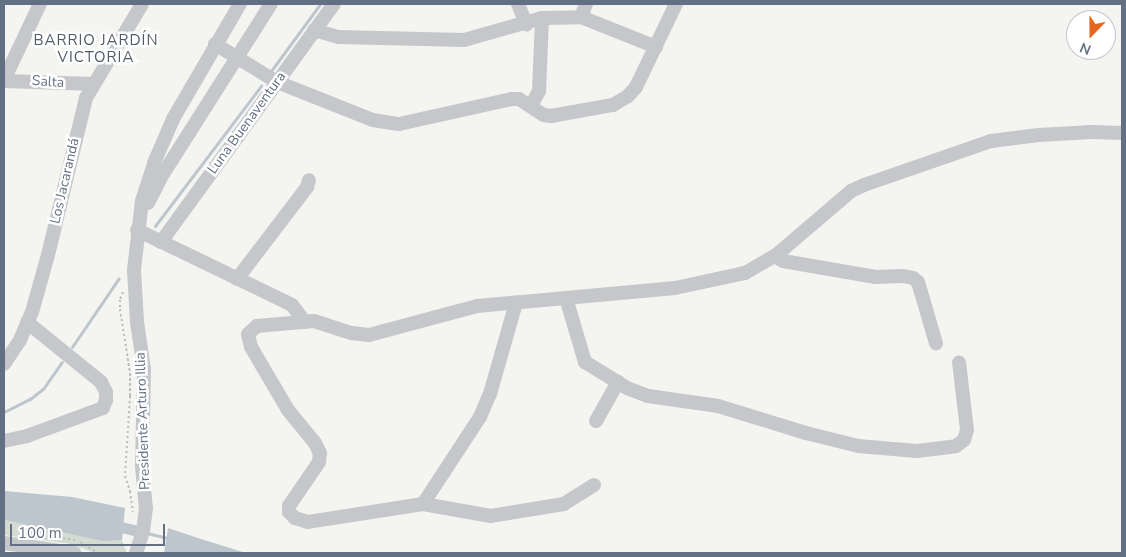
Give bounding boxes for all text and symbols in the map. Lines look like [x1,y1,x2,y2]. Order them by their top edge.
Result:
north arrow [1066,10,1116,60]
district label: BARRIO JARDÍN VICTORIA [32,31,160,66]
text: N [1077,38,1094,59]
street label: Luna Buenaventura [204,69,290,177]
street label: Salta [31,72,65,92]
street label: Los Jacarandá [47,137,83,225]
street label: Presidente Arturo Illia [132,352,154,490]
scale bar [12,514,168,546]
text: 100 m [18,523,62,543]

